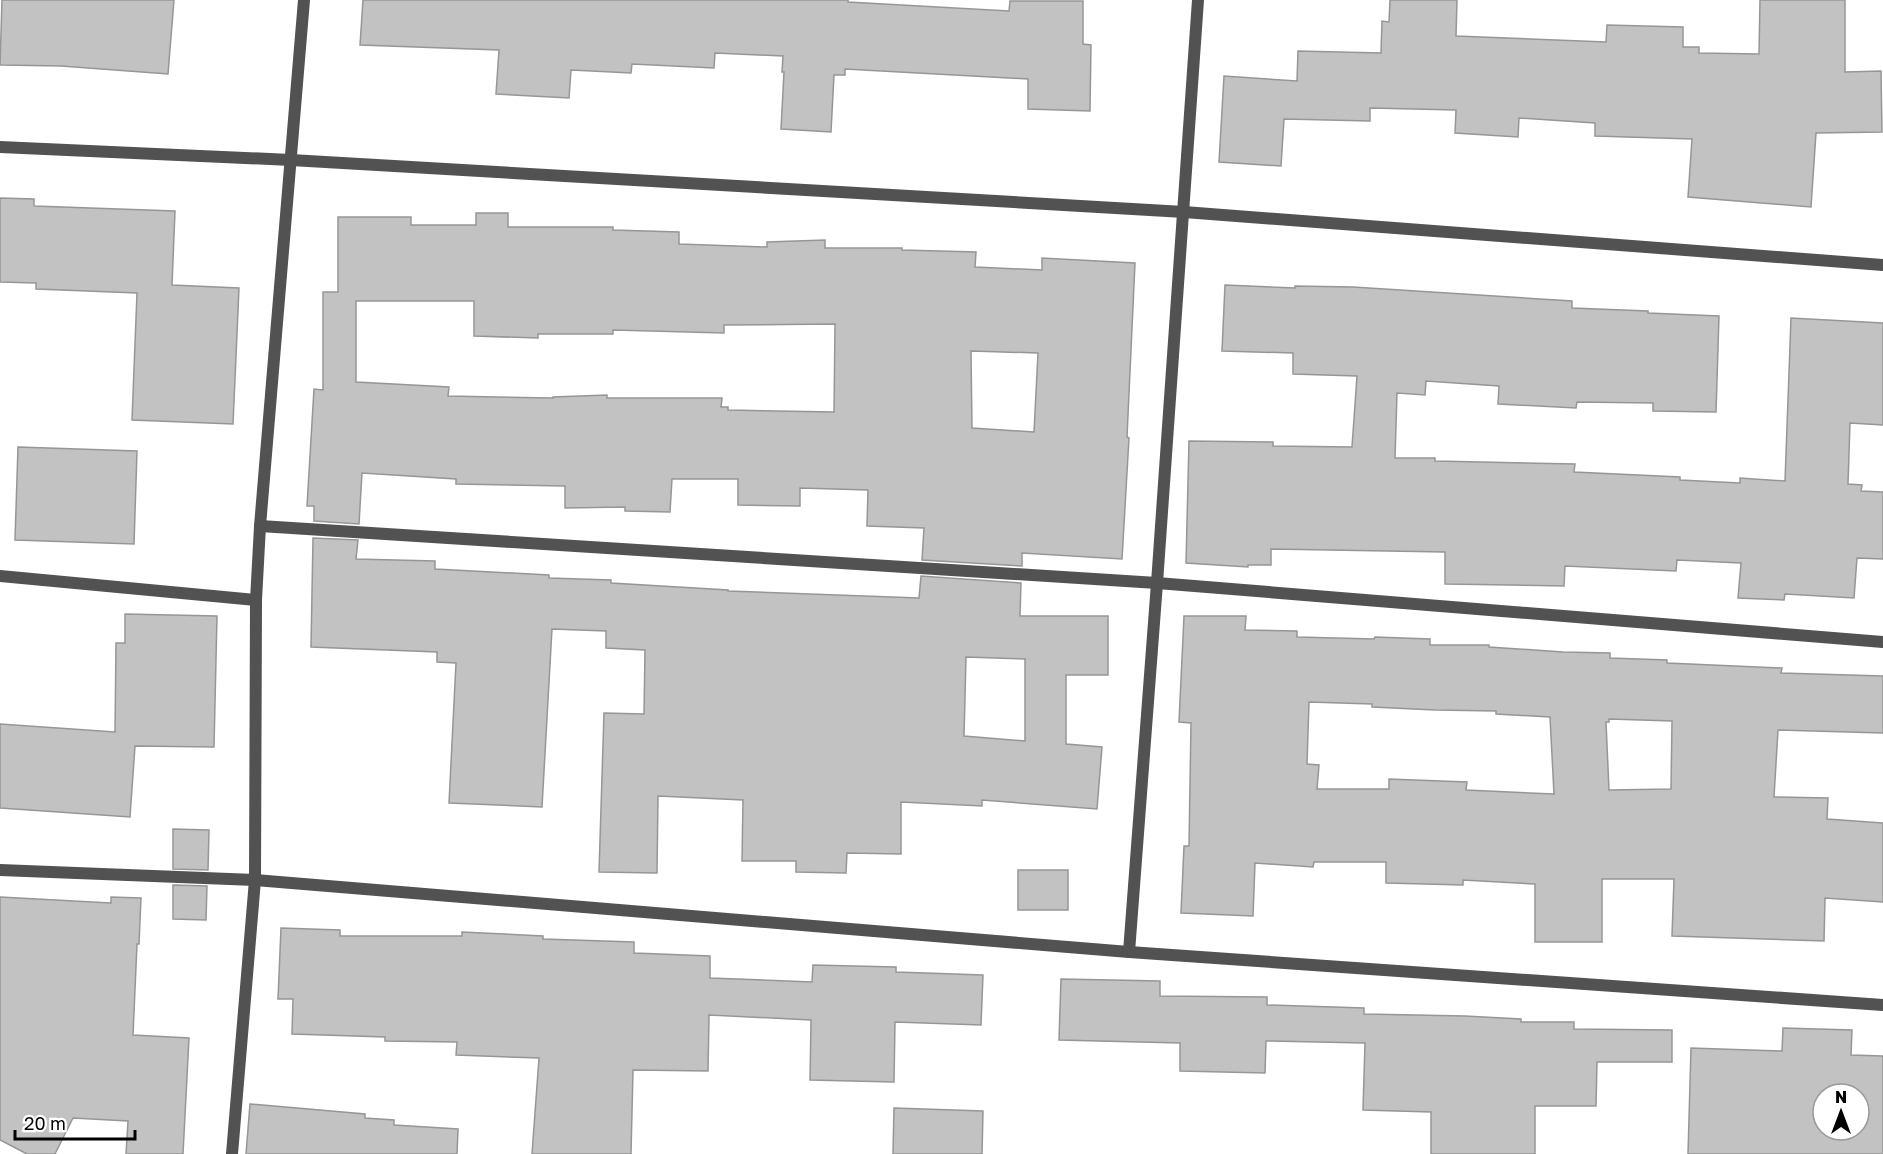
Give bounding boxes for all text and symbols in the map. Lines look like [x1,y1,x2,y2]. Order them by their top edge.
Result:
north arrow [1811,1082,1871,1142]
text: N [1835,1087,1847,1107]
scale bar [15,1103,135,1141]
text: 20 m [24,1112,66,1134]

